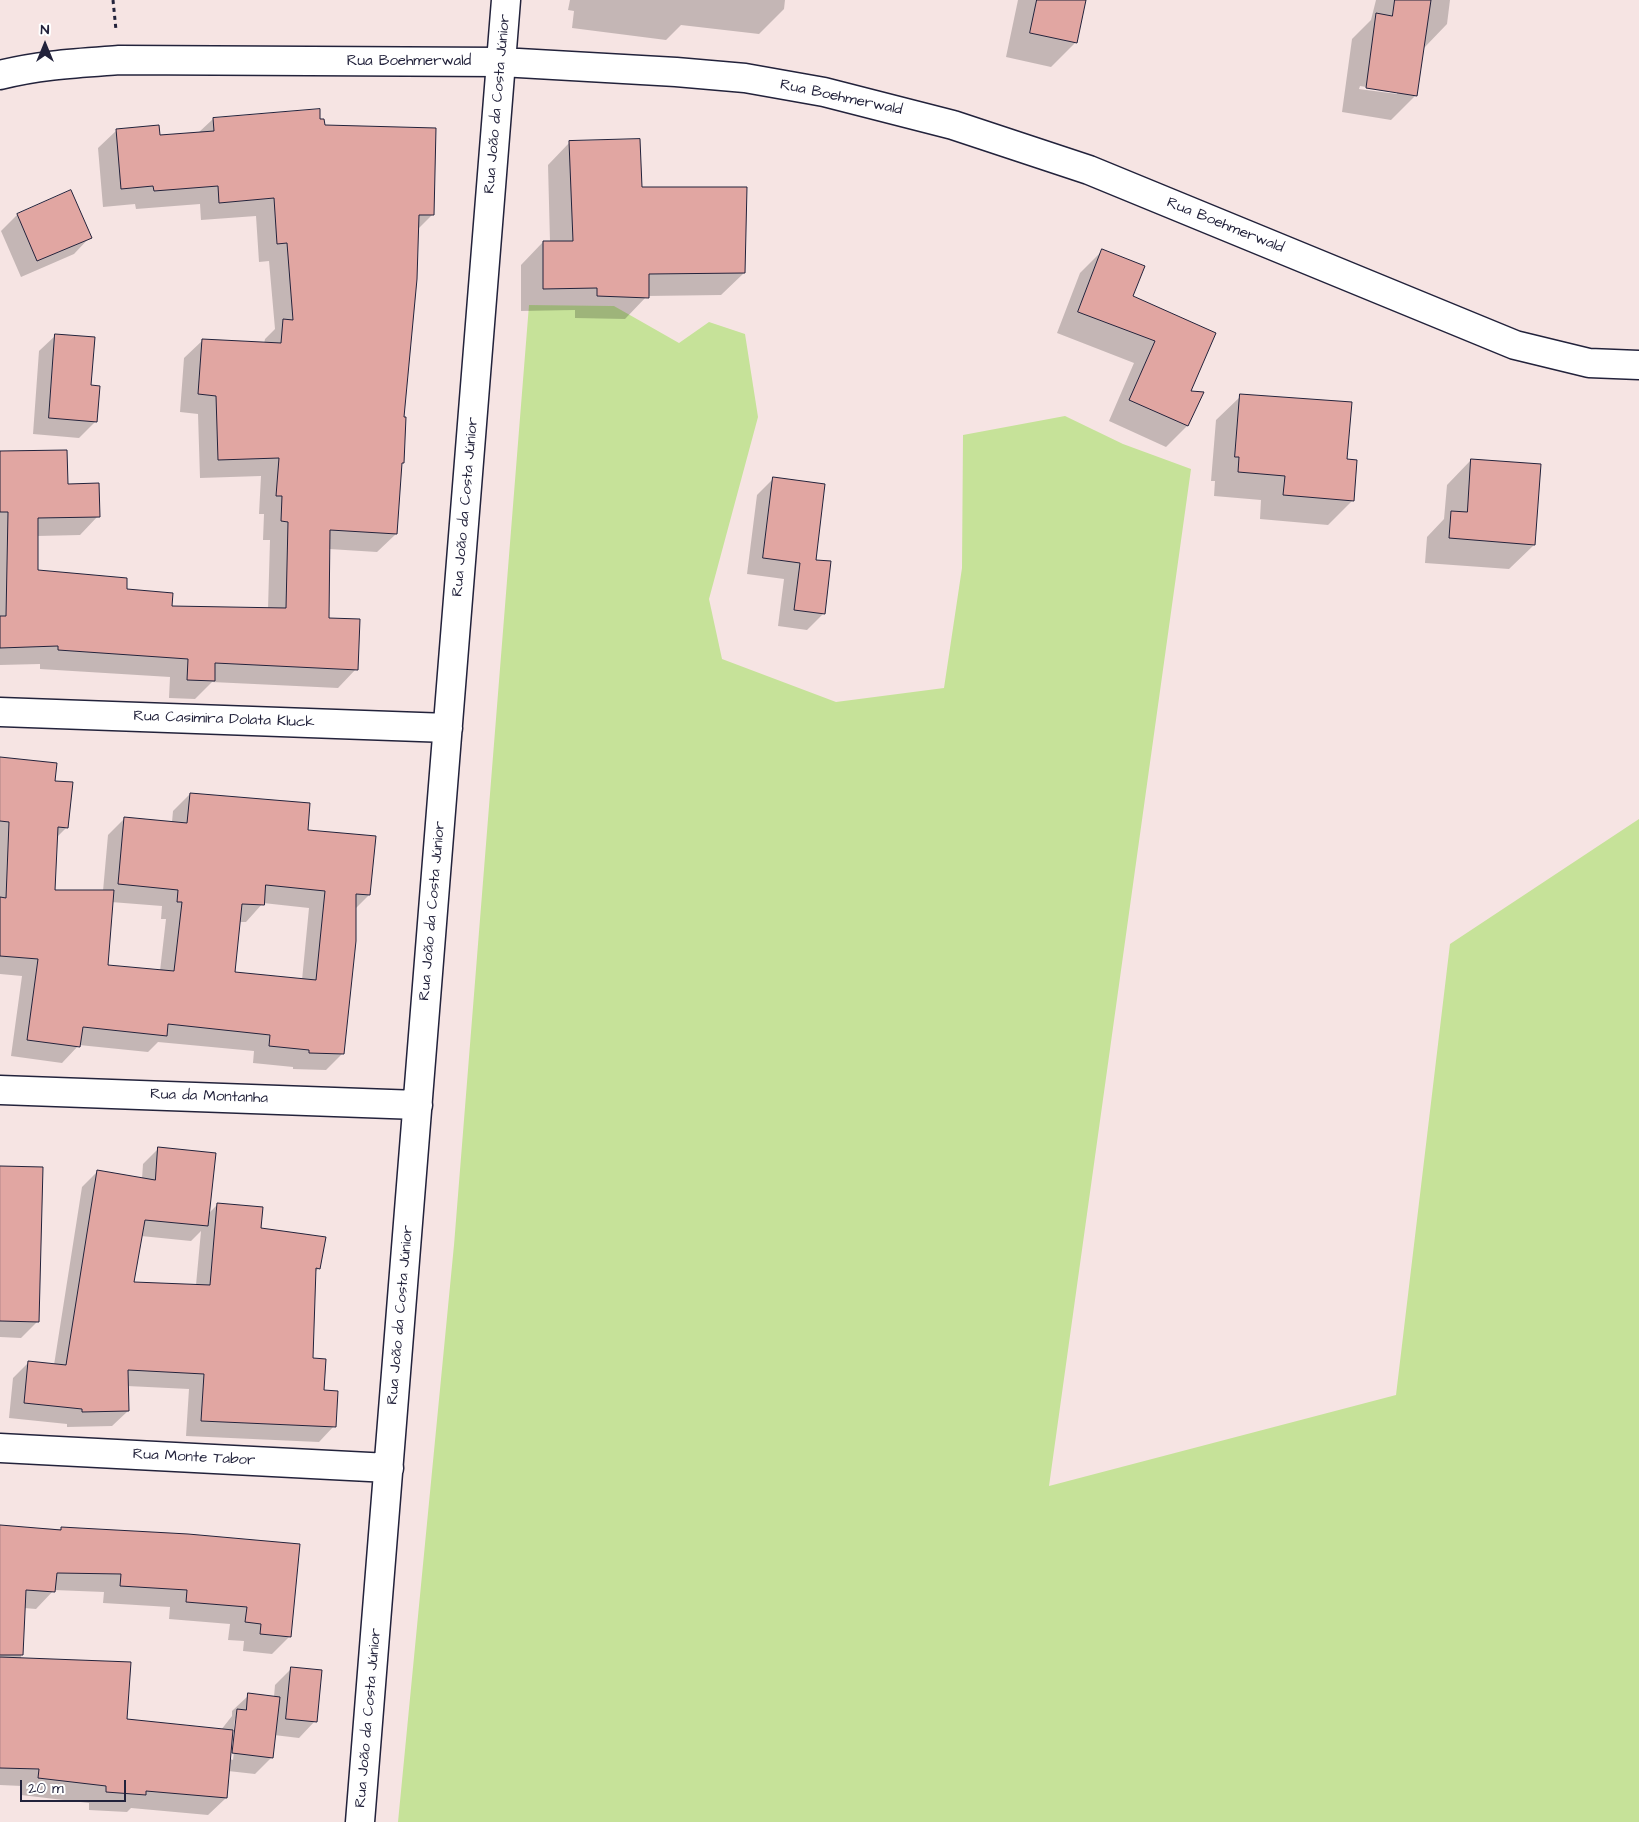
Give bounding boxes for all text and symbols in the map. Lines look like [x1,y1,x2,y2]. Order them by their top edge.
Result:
street label: Rua João da Costa Júnior [481,14,515,194]
north arrow [20,20,70,70]
text: N [41,20,49,40]
street label: Rua Boehmerwald [347,53,471,71]
street label: Rua Boehmerwald [778,76,904,120]
street label: Rua Boehmerwald [1164,194,1286,258]
street label: Rua João da Costa Júnior [449,417,483,597]
street label: Rua Casimira Dolata Kluck [133,708,315,732]
street label: Rua João da Costa Júnior [416,821,450,1001]
street label: Rua da Montanha [150,1086,268,1108]
street label: Rua João da Costa Júnior [384,1225,418,1405]
street label: Rua Monte Tabor [132,1446,256,1470]
street label: Rua João da Costa Júnior [352,1628,386,1808]
scale bar [22,1770,129,1802]
text: 20 m [28,1778,64,1799]

